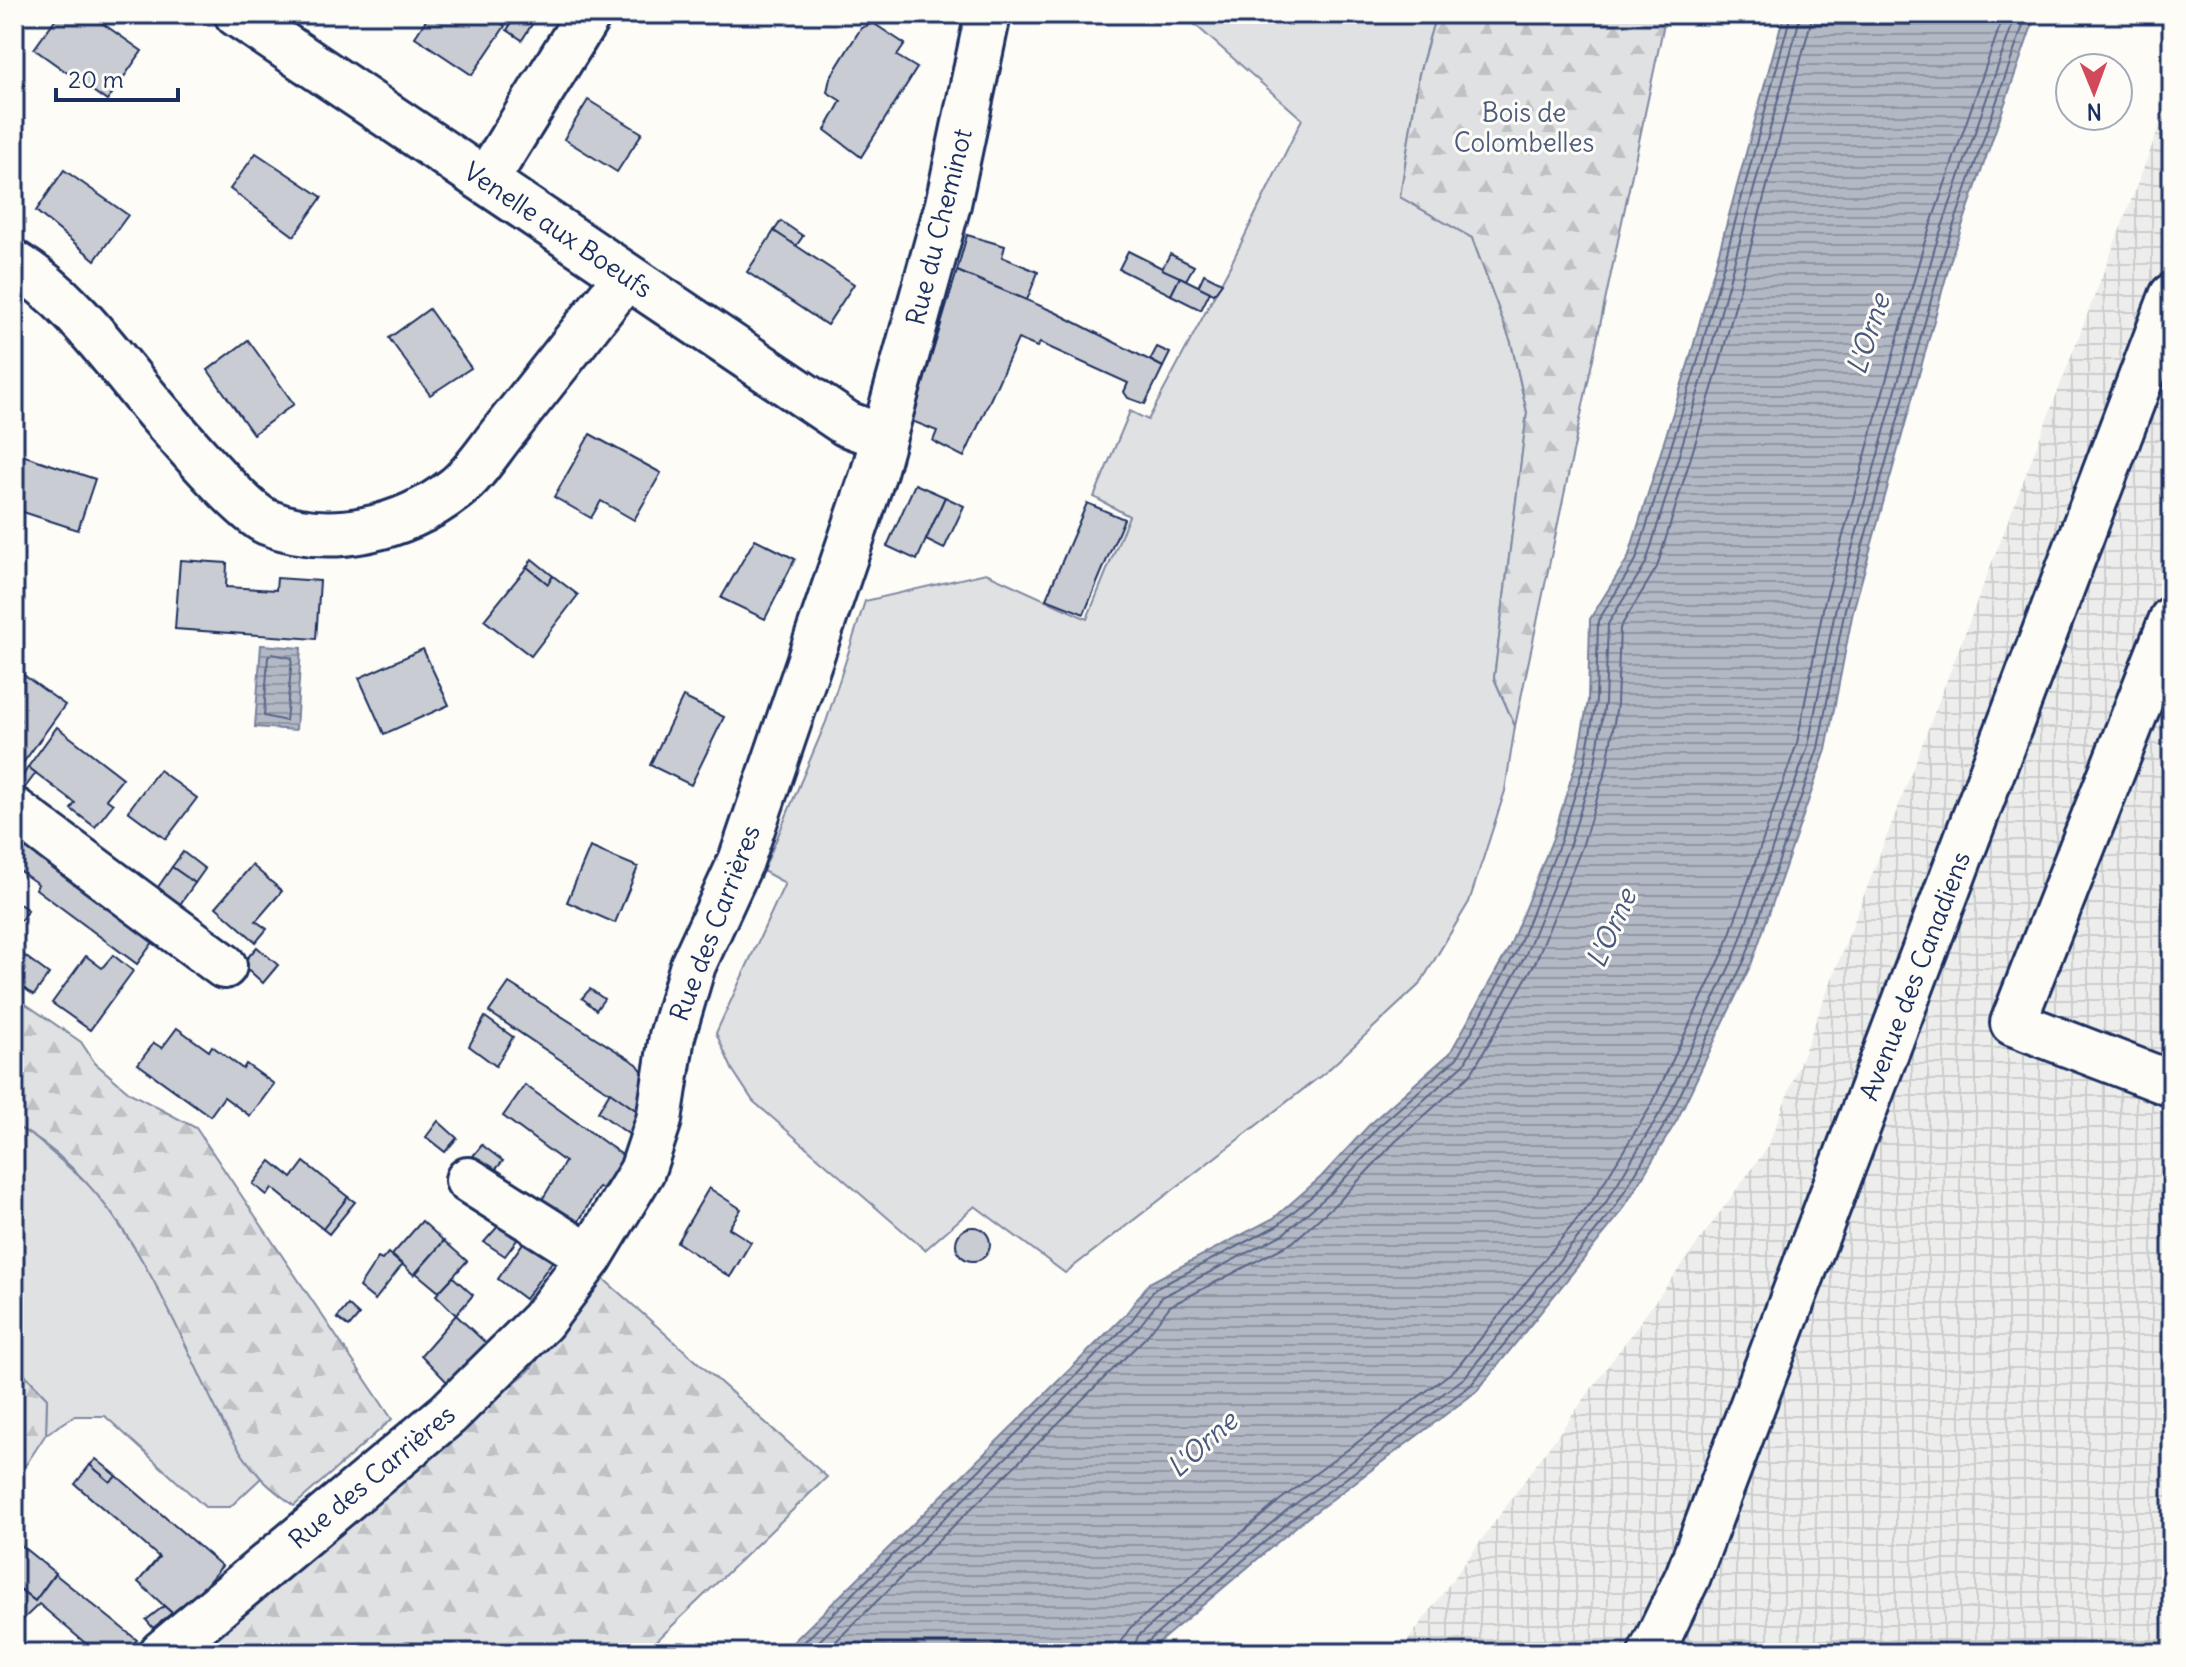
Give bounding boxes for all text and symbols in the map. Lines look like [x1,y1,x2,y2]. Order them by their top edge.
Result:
scale bar [56,52,178,102]
north arrow [2054,52,2134,132]
text: 20 m [68,64,124,94]
park label: Bois de Colombelles [1454,96,1594,159]
text: N [2087,98,2102,126]
street label: Rue du Cheminot [898,125,979,329]
street label: Venelle aux Boeufs [458,154,659,305]
water label: L'Orne [1838,287,1898,379]
street label: Rue des Carrières [662,820,767,1026]
street label: Avenue des Canadiens [1852,847,1977,1105]
water label: L'Orne [1578,881,1645,973]
street label: Rue des Carrières [282,1397,462,1556]
water label: L'Orne [1159,1402,1246,1485]

